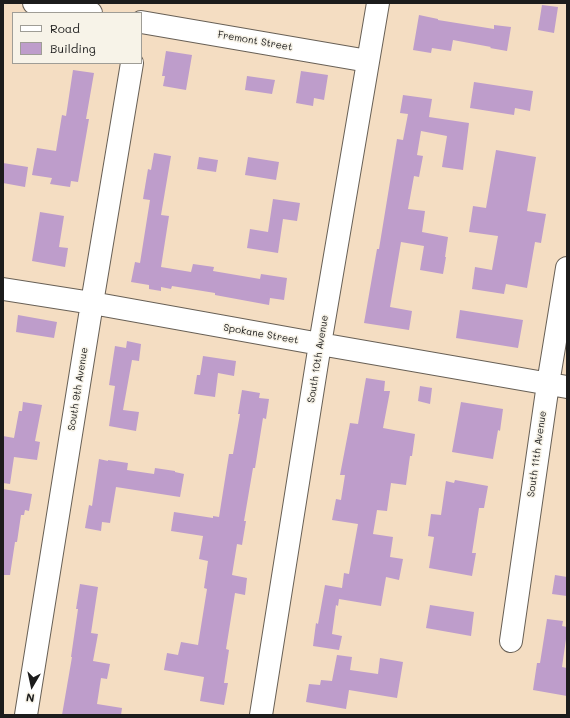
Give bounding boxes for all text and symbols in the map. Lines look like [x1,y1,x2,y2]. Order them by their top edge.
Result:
legend [12,12,142,64]
text: Road [50,20,80,36]
street label: Fremont Street [217,29,293,53]
text: Building [50,40,96,56]
street label: South 10th Avenue [305,314,331,404]
street label: Spokane Street [223,321,299,347]
street label: South 9th Avenue [66,347,90,431]
street label: South 11th Avenue [525,410,549,498]
north arrow [12,666,52,706]
text: N [25,690,35,706]

